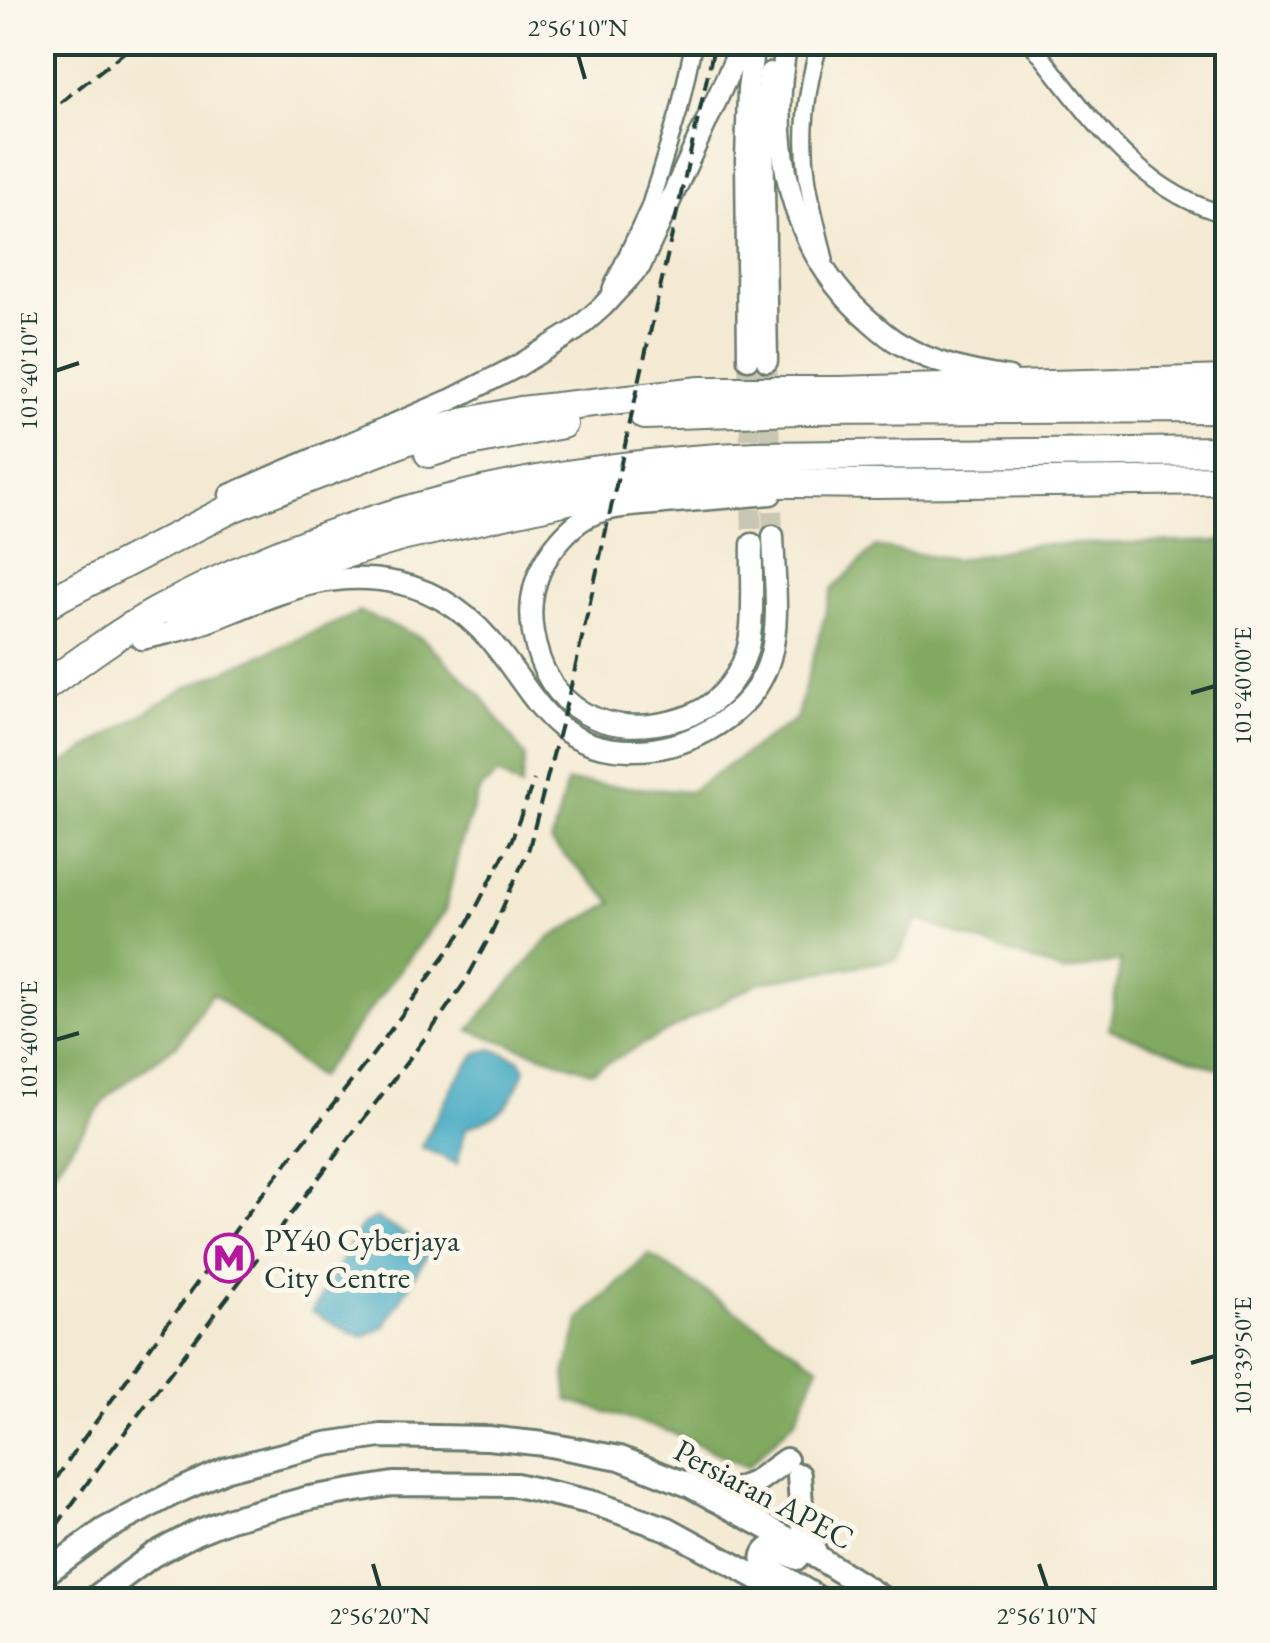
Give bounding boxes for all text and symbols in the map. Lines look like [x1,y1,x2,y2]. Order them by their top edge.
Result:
text: 2°56'10"N [528,11,628,43]
text: 101°40'10"E [12,312,44,430]
text: 101°40'00"E [1226,627,1258,745]
text: 101°40'00"E [12,981,44,1099]
place label: PY40 Cyberjaya City Centre [264,1219,460,1298]
metro station icon: PY40 Cyberjaya City Centre [203,1232,255,1284]
text: 101°39'50"E [1226,1297,1258,1415]
street label: Persiaran APEC [667,1429,861,1559]
text: 2°56'20"N [330,1599,430,1631]
text: 2°56'10"N [997,1599,1097,1631]

